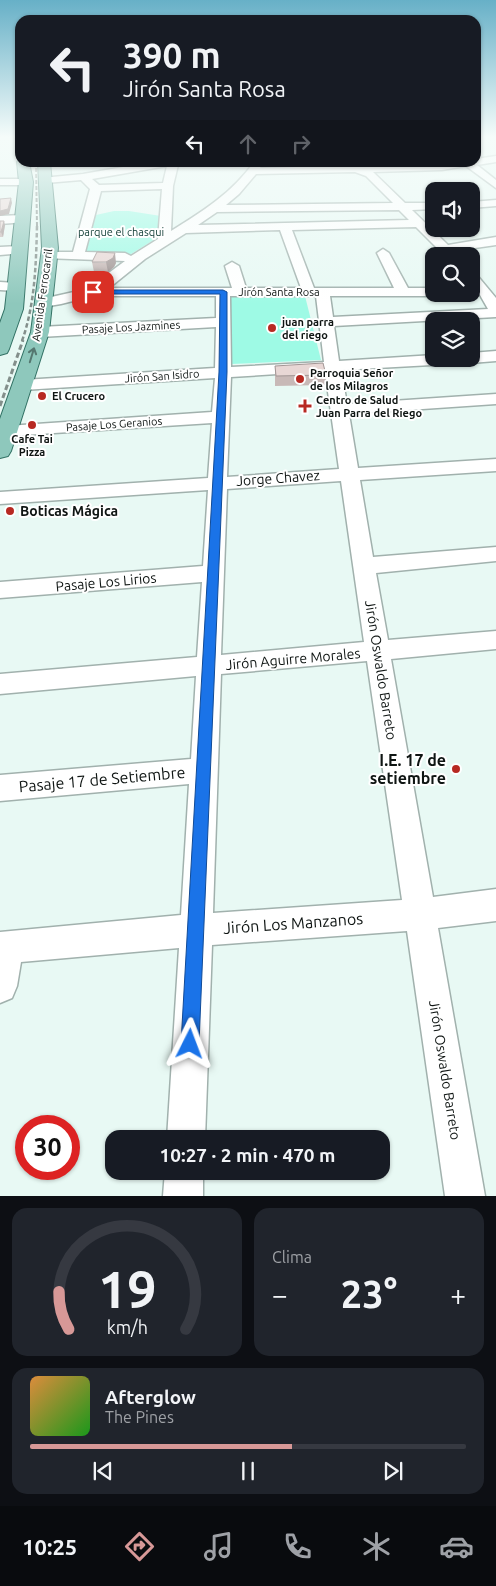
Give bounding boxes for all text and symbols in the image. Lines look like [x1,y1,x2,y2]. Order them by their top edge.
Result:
icon: left [40,35,105,100]
text: 390 m [123,35,221,75]
text: Jirón Santa Rosa [123,76,286,101]
icon: left [181,130,209,158]
icon: ahead [234,130,262,158]
icon: right [287,130,315,158]
map controls [425,182,480,367]
button: sound [425,182,480,237]
park label: parque el chasqui [78,226,164,238]
button: search [425,247,480,302]
street label: Avenida Ferrocarril [30,248,54,342]
pin [72,271,114,313]
icon: arrive [79,278,107,306]
street label: Jirón Santa Rosa [238,286,320,298]
button: layers [425,312,480,367]
place label: juan parra del riego [281,316,334,341]
street label: Pasaje Los Jazmines [81,318,181,336]
marker: juan parra del riego [266,322,278,334]
one-way arrow [28,348,38,364]
street label: Jirón San Isidro [124,367,200,385]
place label: Parroquia Señor de los Milagros [310,367,394,392]
marker: Parroquia Señor de los Milagros [294,373,306,385]
marker: El Crucero [36,390,48,402]
place label: El Crucero [52,390,105,402]
place label: Centro de Salud Juan Parra del Riego [316,394,422,419]
marker: Centro de Salud Juan Parra del Riego [298,399,312,413]
street label: Pasaje Los Geranios [65,415,163,433]
marker: Cafe Tai Pizza [26,419,38,431]
place label: Cafe Tai Pizza [11,433,53,458]
street label: Jorge Chavez [235,467,321,489]
place label: Boticas Mágica [20,503,118,519]
marker: Boticas Mágica [4,505,16,517]
street label: Pasaje Los Lirios [55,570,157,594]
street label: Jirón Oswaldo Barreto [362,599,400,741]
street label: Jirón Aguirre Morales [225,645,361,673]
place label: I.E. 17 de setiembre [370,751,446,787]
street label: Pasaje 17 de Setiembre [18,763,186,795]
marker: I.E. 17 de setiembre [450,763,462,775]
street label: Jirón Los Manzanos [222,909,364,937]
street label: Jirón Oswaldo Barreto [426,999,464,1141]
position arrow [163,1017,215,1069]
speed limit sign: 30 [15,1115,80,1180]
text: 10:27 · 2 min · 470 m [160,1144,335,1166]
text: Clima [272,1248,312,1266]
text: 19 [98,1260,156,1318]
text: 23° [341,1273,397,1315]
text: − [272,1279,288,1310]
text: + [450,1279,466,1310]
text: km/h [106,1317,148,1337]
text: Afterglow [105,1386,196,1408]
text: The Pines [105,1408,174,1426]
icon: previous [89,1457,117,1485]
icon: pause [234,1457,262,1485]
icon: next [379,1457,407,1485]
icon: directions [122,1529,157,1564]
icon: music [201,1529,236,1564]
icon: phone [280,1529,315,1564]
icon: climate [359,1529,394,1564]
icon: car [439,1529,474,1564]
text: 10:25 [22,1534,77,1559]

